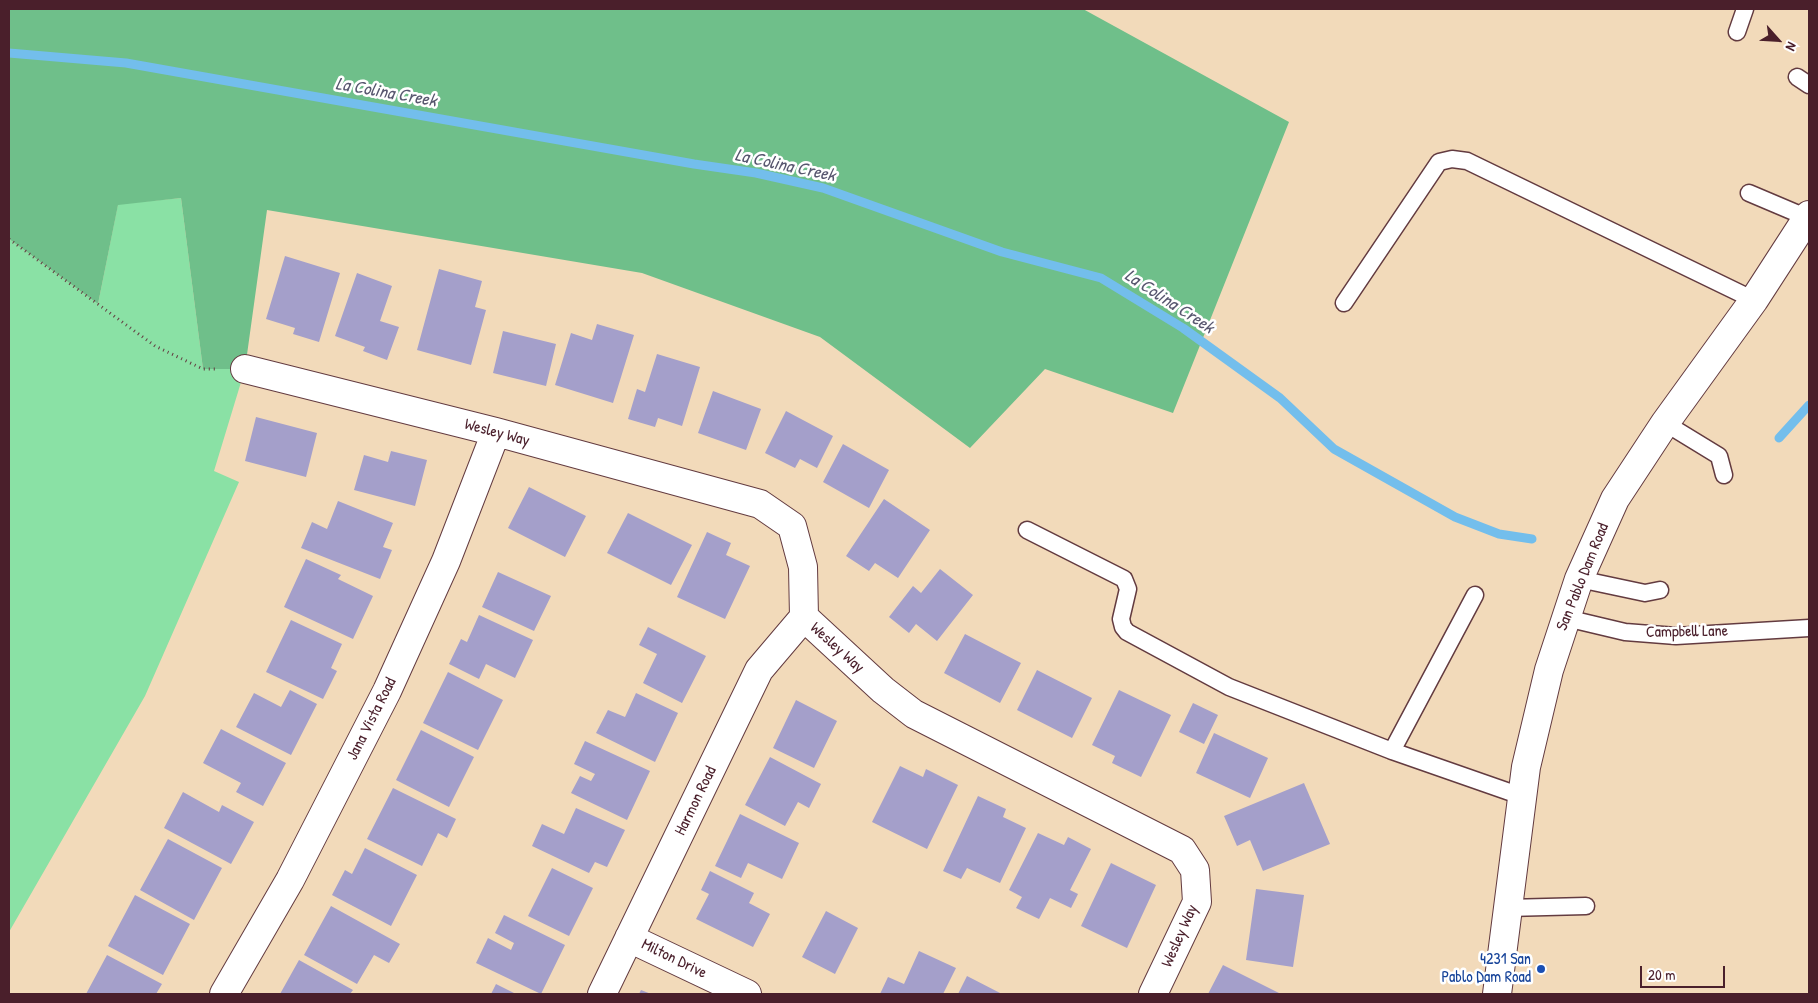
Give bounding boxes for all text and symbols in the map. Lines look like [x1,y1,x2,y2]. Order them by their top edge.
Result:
north arrow [1753,15,1803,65]
text: N [1782,39,1802,54]
water label: La Colina Creek [334,74,438,112]
water label: La Colina Creek [733,145,837,187]
water label: La Colina Creek [1120,265,1218,339]
street label: Wesley Way [462,415,532,451]
street label: San Pablo Dam Road [1553,520,1613,634]
street label: Wesley Way [806,619,868,677]
street label: Campbell Lane [1646,622,1728,642]
street label: Jana Vista Road [343,675,401,763]
street label: Harmon Road [671,763,721,839]
street label: Wesley Way [1158,902,1202,970]
street label: Milton Drive [638,935,710,983]
place label: 4231 San Pablo Dam Road [1441,950,1531,988]
scale bar [1643,956,1728,988]
marker: 4231 San Pablo Dam Road [1535,963,1547,975]
text: 20 m [1648,964,1675,985]

